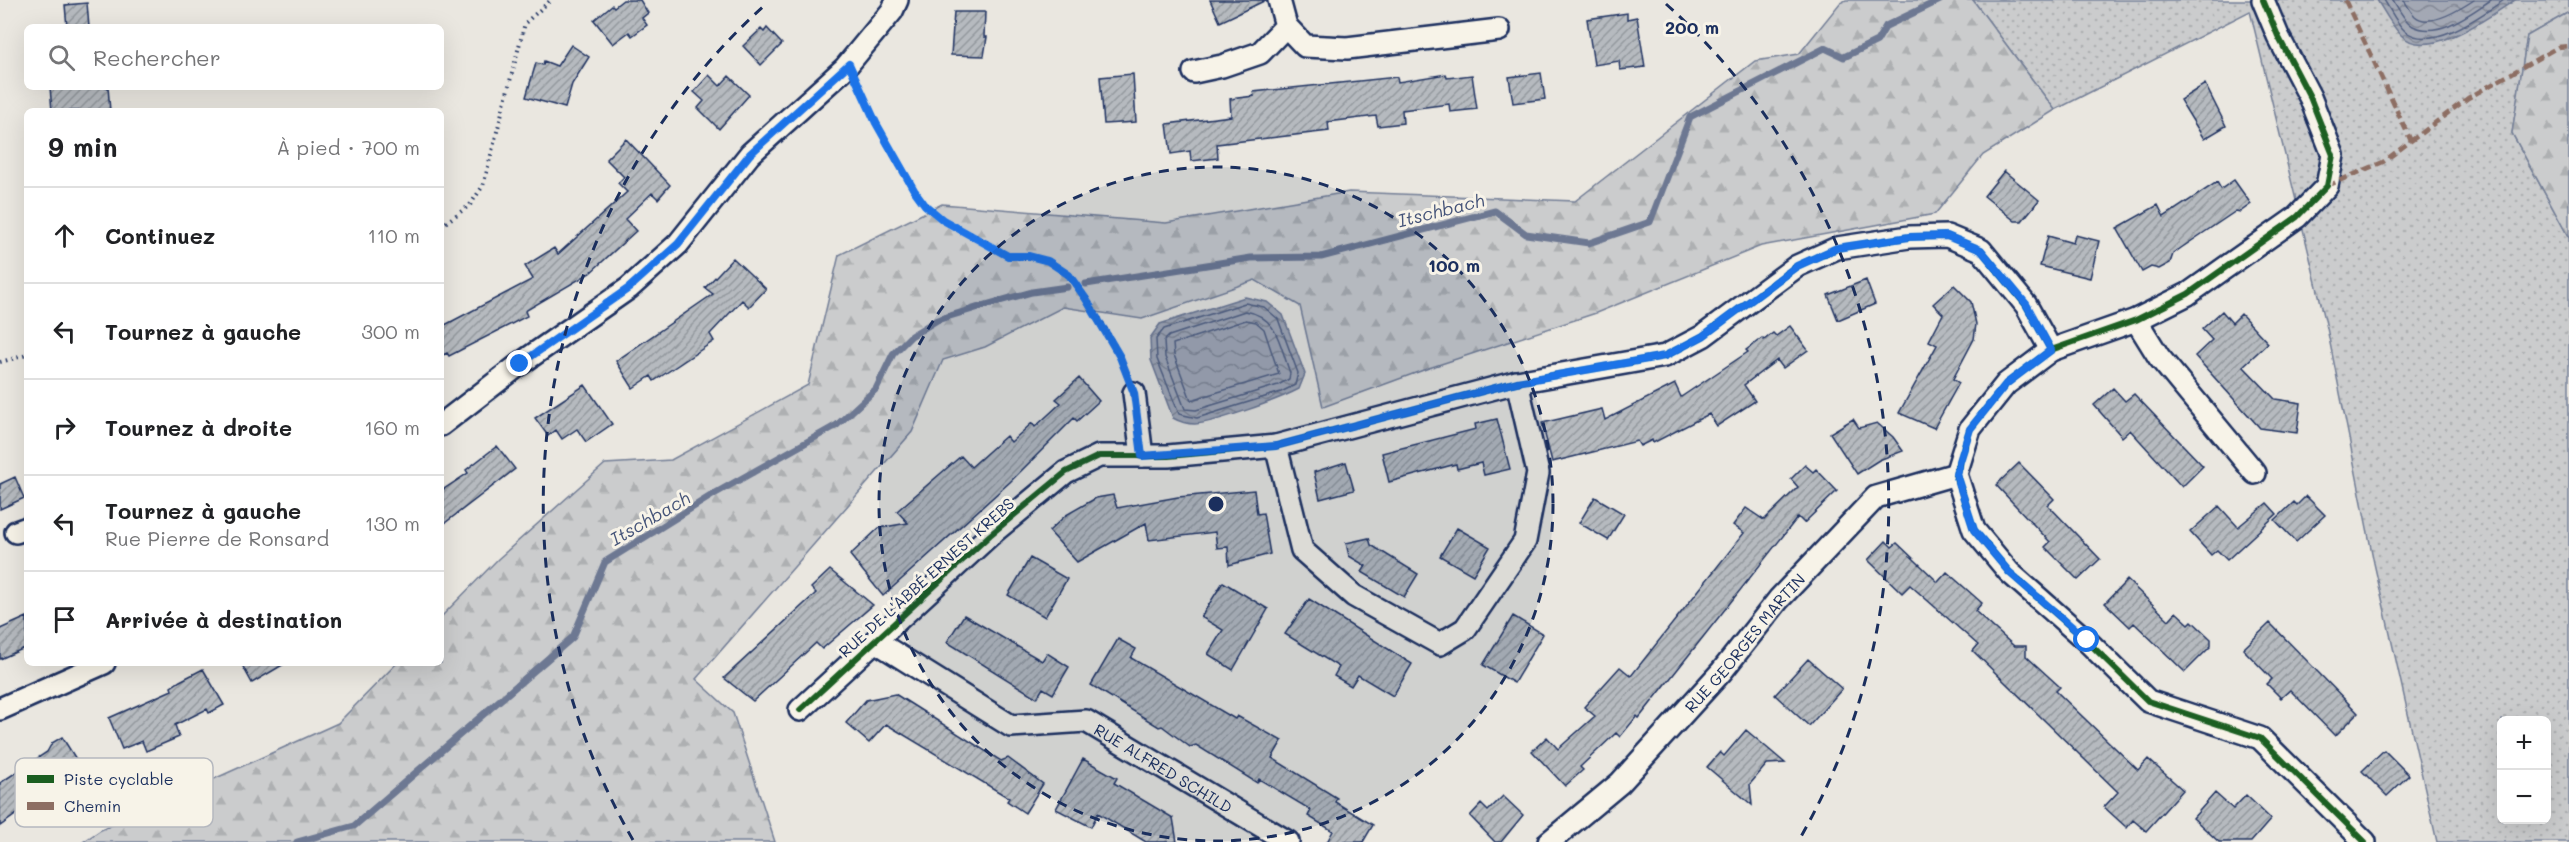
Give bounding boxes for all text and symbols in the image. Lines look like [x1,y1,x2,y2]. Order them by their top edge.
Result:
text: 200 m [1665,15,1719,39]
search box [24,24,444,90]
icon: search [45,41,78,74]
text: Rechercher [93,43,221,72]
text: 9 min [48,130,117,164]
text: À pied · 700 m [277,134,420,160]
water label: Itschbach [1395,188,1487,232]
icon: ahead [48,219,81,252]
text: Continuez [105,221,215,250]
text: 110 m [367,222,420,248]
text: 100 m [1428,253,1480,277]
icon: left [48,315,81,348]
text: Tournez à gauche [105,317,301,346]
text: 300 m [361,318,420,344]
route end [506,350,532,376]
icon: right [48,411,81,444]
text: Tournez à droite [105,413,292,442]
text: 160 m [364,414,420,440]
water label: Itschbach [606,485,694,551]
street label: RUE DE L'ABBÉ ERNEST KREBS [834,493,1018,661]
centre of rings [1206,494,1226,514]
text: Tournez à gauche [105,496,301,525]
icon: left [48,507,81,540]
text: 130 m [365,510,420,536]
text: Rue Pierre de Ronsard [105,525,329,551]
street label: RUE GEORGES MARTIN [1679,568,1809,716]
icon: arrive [48,603,81,636]
text: Arrivée à destination [105,605,342,634]
route start [2073,626,2099,652]
map controls [2497,716,2551,824]
button: + [2497,716,2551,770]
street label: RUE ALFRED SCHILD [1091,718,1237,817]
legend [15,758,213,827]
text: Piste cyclable [64,768,174,789]
button: − [2497,770,2551,824]
text: Chemin [64,795,121,816]

